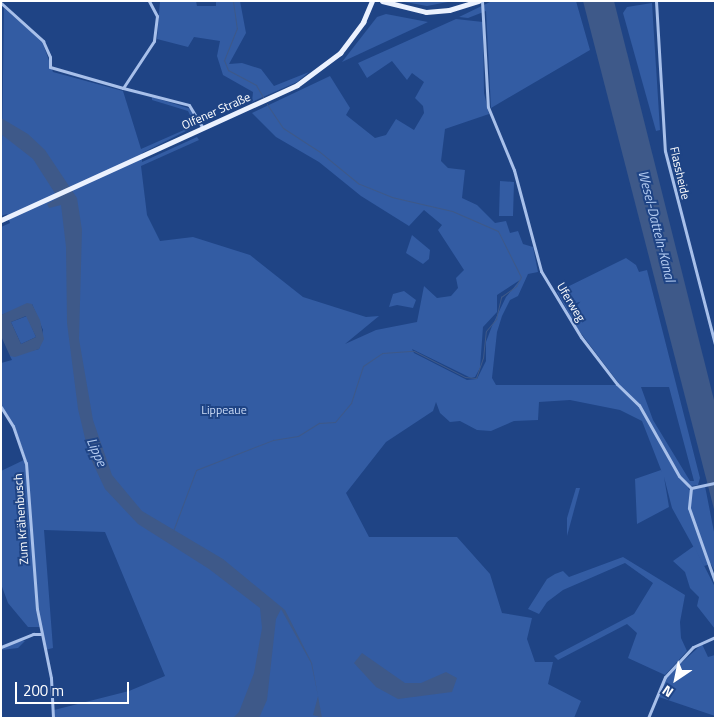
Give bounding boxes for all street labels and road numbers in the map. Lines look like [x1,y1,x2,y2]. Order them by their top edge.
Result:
street label: Olfener Straße [179,89,253,133]
street label: Flassheide [667,145,693,201]
street label: Uferweg [554,280,588,324]
street label: Zum Krähenbusch [11,473,31,565]

